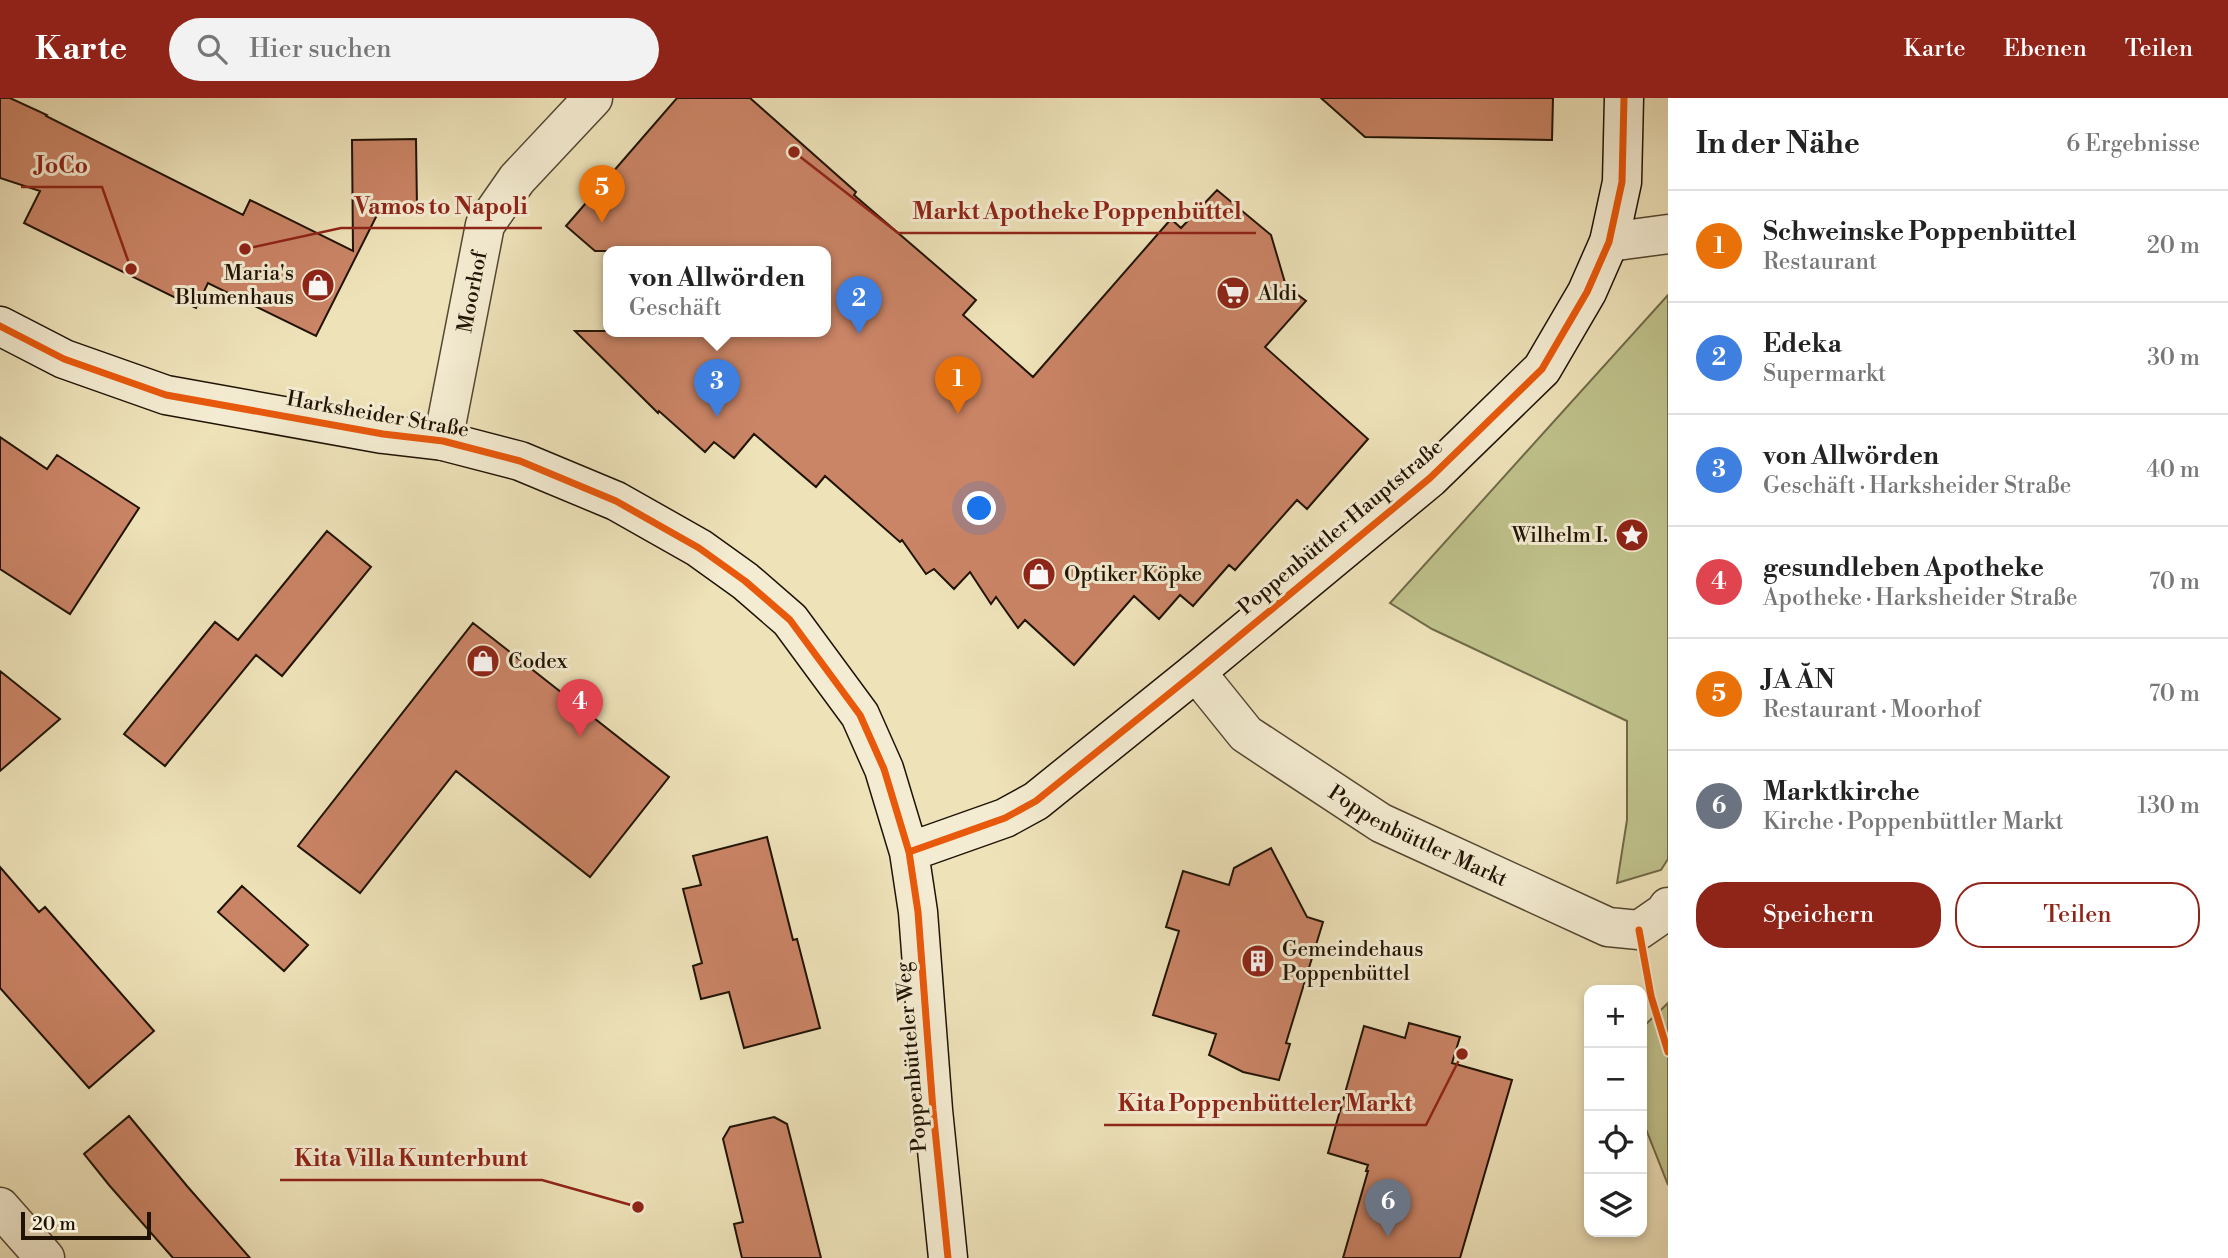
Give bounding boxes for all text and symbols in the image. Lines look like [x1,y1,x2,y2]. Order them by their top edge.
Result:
search box [169,18,659,81]
text: Karte [35,29,127,70]
icon: search [193,30,231,68]
text: Hier suchen [249,33,392,65]
text: Karte [1904,34,1966,64]
text: Ebenen [2004,34,2087,64]
text: Teilen [2125,34,2193,64]
text: In der Nähe [1696,125,1860,163]
text: 6 Ergebnisse [2066,130,2200,158]
callout: JoCo [21,143,102,187]
text: JoCo [33,152,88,180]
pin: 5 [579,165,625,223]
callout: Vamos to Napoli [341,184,542,228]
callout: Markt Apotheke Poppenbüttel [898,189,1256,233]
text: Vamos to Napoli [354,193,527,221]
text: Markt Apotheke Poppenbüttel [912,198,1242,226]
text: Schweinske Poppenbüttel [1763,216,2076,248]
text: 1 [1713,232,1725,260]
text: 20 m [2147,232,2200,260]
popup [603,246,831,337]
street label: Moorhof [452,248,494,335]
text: Restaurant [1763,248,1877,276]
place label: Maria's Blumenhaus [174,261,294,311]
text: von Allwörden [629,262,805,294]
shop icon: Maria's Blumenhaus [299,266,337,304]
supermarket icon: Aldi [1214,274,1252,312]
pin: 2 [836,276,882,334]
place label: Aldi [1257,281,1298,307]
text: Geschäft [629,294,722,322]
text: Edeka [1763,328,1842,360]
text: 2 [1712,344,1726,372]
text: 30 m [2147,344,2200,372]
pin: 1 [935,356,981,414]
pin: 3 [694,359,740,417]
text: Supermarkt [1763,360,1886,388]
street label: Harksheider Straße [285,386,471,444]
street label: Poppenbüttler Hauptstraße [1233,435,1448,621]
text: von Allwörden [1763,440,1939,472]
text: 3 [1712,456,1726,484]
text: 40 m [2146,456,2200,484]
text: Geschäft · Harksheider Straße [1763,472,2071,500]
your location [962,491,996,525]
place icon: Wilhelm I. [1613,516,1651,554]
place label: Wilhelm I. [1511,523,1608,549]
text: gesundleben Apotheke [1763,552,2044,584]
shop icon: Optiker Köpke [1020,555,1058,593]
place label: Optiker Köpke [1064,562,1202,588]
text: 4 [1711,568,1727,596]
text: 70 m [2149,568,2200,596]
text: Apotheke · Harksheider Straße [1763,584,2078,612]
shop icon: Codex [464,642,502,680]
place label: Codex [508,649,568,675]
text: JA ĂN [1763,664,1835,696]
pin: 4 [557,679,603,737]
text: 5 [1712,680,1726,708]
text: 70 m [2149,680,2200,708]
text: Restaurant · Moorhof [1763,696,1981,724]
text: Marktkirche [1763,776,1920,808]
street label: Poppenbüttler Markt [1323,780,1512,893]
text: 6 [1712,792,1726,820]
text: 130 m [2137,792,2200,820]
text: Kirche · Poppenbüttler Markt [1763,808,2064,836]
button: Speichern [1696,882,1941,948]
button: Teilen [1955,882,2200,948]
place label: Gemeindehaus Poppenbüttel [1282,937,1423,987]
building icon: Gemeindehaus Poppenbüttel [1239,942,1277,980]
street label: Poppenbütteler Weg [891,961,933,1153]
map controls [1584,985,1647,1237]
button: + [1584,985,1647,1048]
button: − [1584,1048,1647,1111]
callout: Kita Poppenbütteler Markt [1104,1081,1426,1125]
text: Kita Poppenbütteler Markt [1118,1090,1413,1118]
button: locate [1584,1111,1647,1174]
callout: Kita Villa Kunterbunt [280,1136,542,1180]
text: Kita Villa Kunterbunt [294,1145,529,1173]
button: layers [1584,1174,1647,1237]
pin: 6 [1365,1179,1411,1237]
scale bar [21,1209,150,1241]
text: 20 m [32,1212,76,1236]

